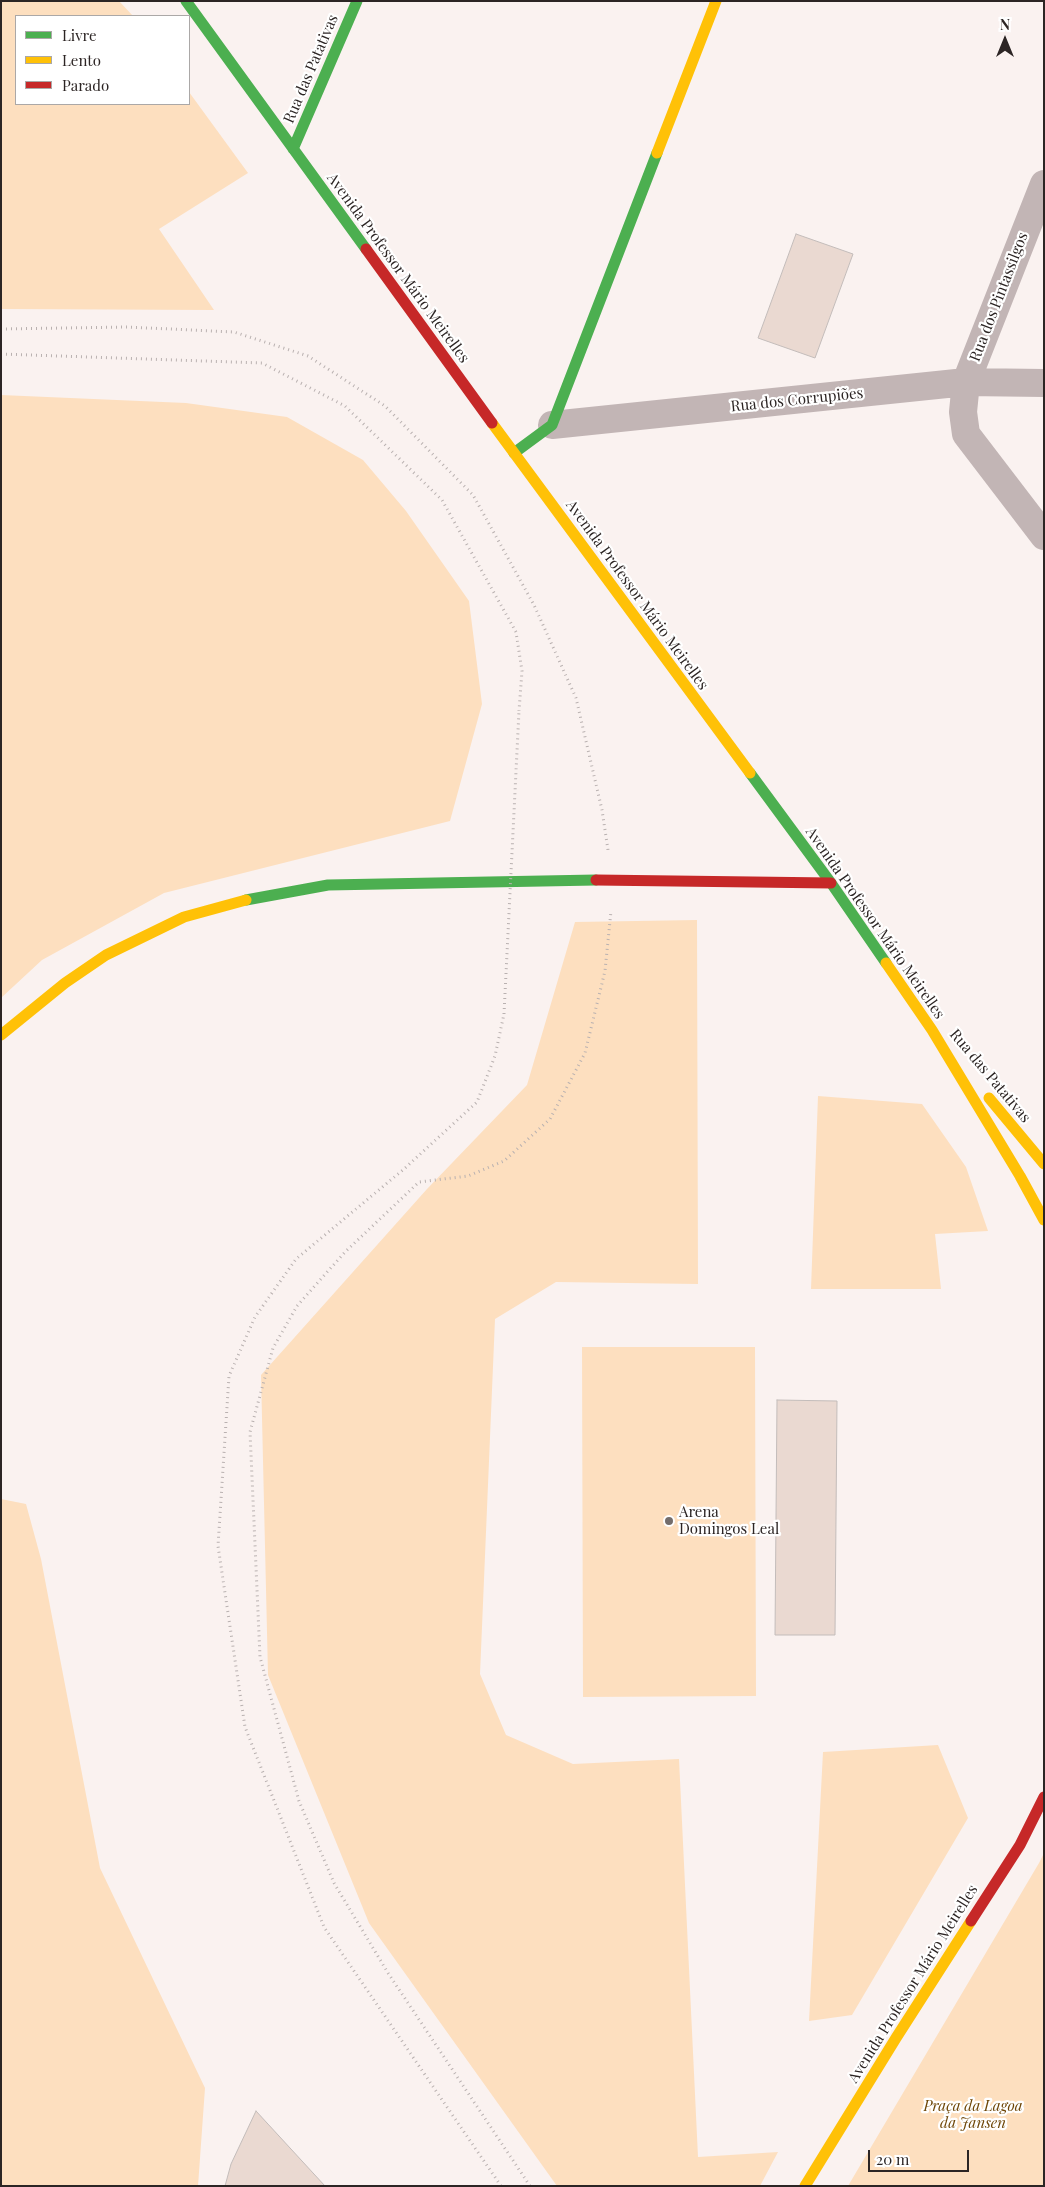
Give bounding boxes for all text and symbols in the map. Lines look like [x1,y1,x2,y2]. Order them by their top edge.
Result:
street label: Rua das Patativas [280,12,342,126]
legend [15,15,190,105]
north arrow [980,15,1030,65]
text: N [1000,15,1010,34]
text: Livre [62,25,97,45]
text: Lento [62,50,101,70]
text: Parado [62,75,109,95]
street label: Avenida Professor Mário Meirelles [323,170,473,366]
street label: Rua dos Pintassilgos [966,230,1032,364]
street label: Rua dos Corrupiões [730,384,864,416]
street label: Avenida Professor Mário Meirelles [562,497,712,693]
street label: Avenida Professor Mário Meirelles [802,824,948,1022]
street label: Rua das Patativas [946,1026,1034,1126]
place label: Arena Domingos Leal [679,1503,779,1538]
marker: Arena Domingos Leal [663,1515,675,1527]
street label: Avenida Professor Mário Meirelles [844,1882,982,2086]
park label: Praça da Lagoa da Jansen [923,2097,1023,2132]
scale bar [870,2140,971,2172]
text: 20 m [876,2149,909,2169]

